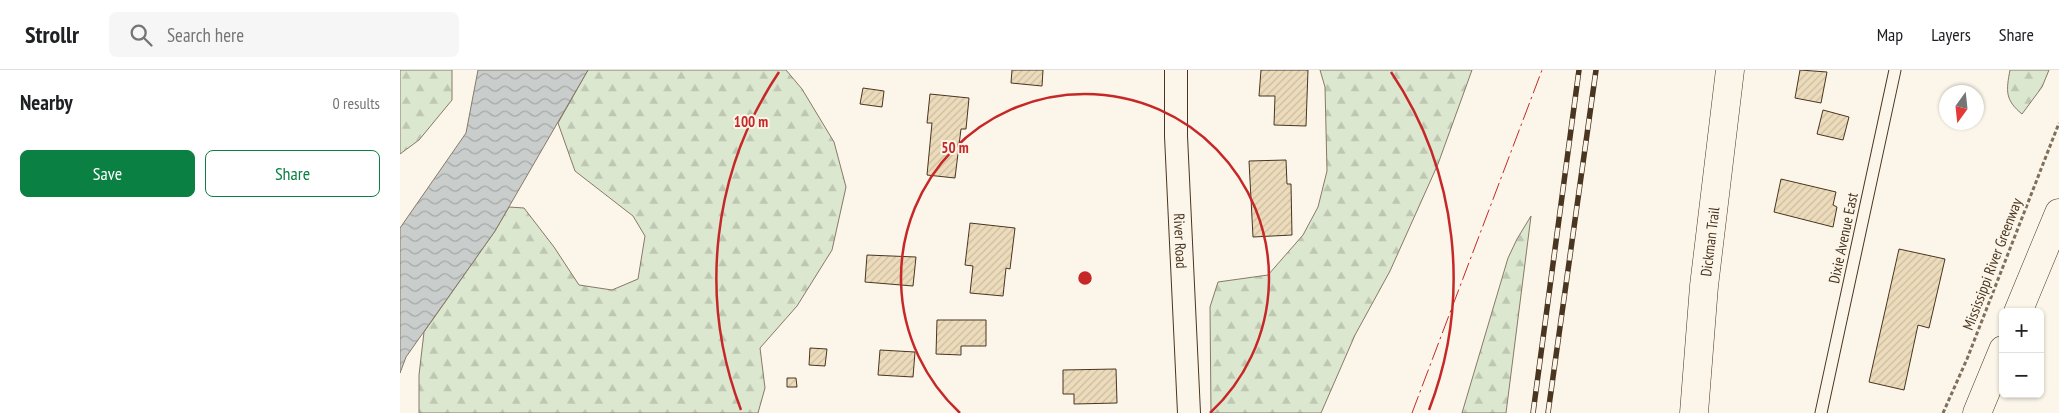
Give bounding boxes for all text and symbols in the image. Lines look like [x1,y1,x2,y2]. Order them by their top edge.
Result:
search box [109,12,459,57]
text: Strollr [25,19,79,50]
icon: search [127,21,155,49]
text: Search here [167,23,244,47]
text: Map [1877,23,1903,46]
text: Layers [1931,23,1971,46]
text: Share [1999,23,2034,46]
north arrow [1939,85,1984,130]
text: Nearby [20,89,73,116]
text: 0 results [333,93,380,113]
text: 100 m [734,112,768,131]
text: 50 m [941,138,969,157]
button: Save [20,150,195,197]
button: Share [205,150,380,197]
street label: Dixie Avenue East [1824,191,1862,285]
street label: Mississippi River Greenway [1958,195,2026,333]
street label: Dickman Trail [1696,205,1723,278]
street label: River Road [1170,213,1192,269]
centre of rings [1076,269,1094,287]
map controls [1999,308,2044,398]
button: + [1999,308,2044,353]
button: − [1999,353,2044,398]

